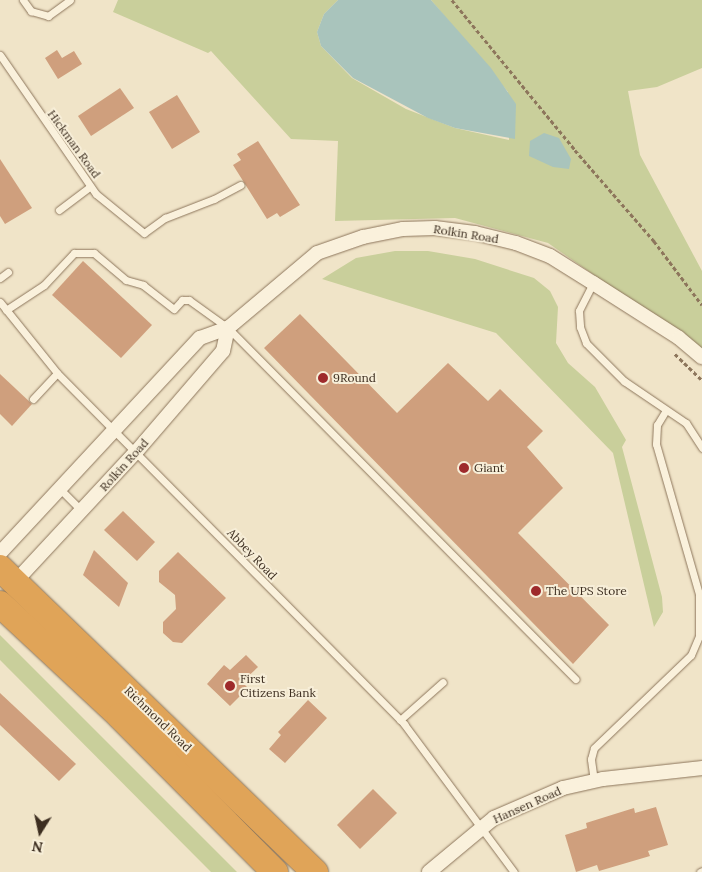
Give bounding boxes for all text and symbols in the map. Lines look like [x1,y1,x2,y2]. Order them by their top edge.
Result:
street label: Hickman Road [44,107,104,181]
street label: Rolkin Road [432,222,500,246]
place label: 9Round [333,371,376,385]
marker: 9Round [317,372,329,384]
street label: Rolkin Road [97,436,151,494]
place label: Giant [474,461,505,475]
marker: Giant [458,462,470,474]
street label: Abbey Road [224,526,280,582]
place label: The UPS Store [546,584,627,598]
marker: The UPS Store [530,585,542,597]
place label: First Citizens Bank [240,672,316,700]
marker: First Citizens Bank [224,680,236,692]
street label: Richmond Road [121,683,195,755]
street label: Hansen Road [491,784,563,826]
north arrow [15,807,65,857]
text: N [31,837,44,857]

